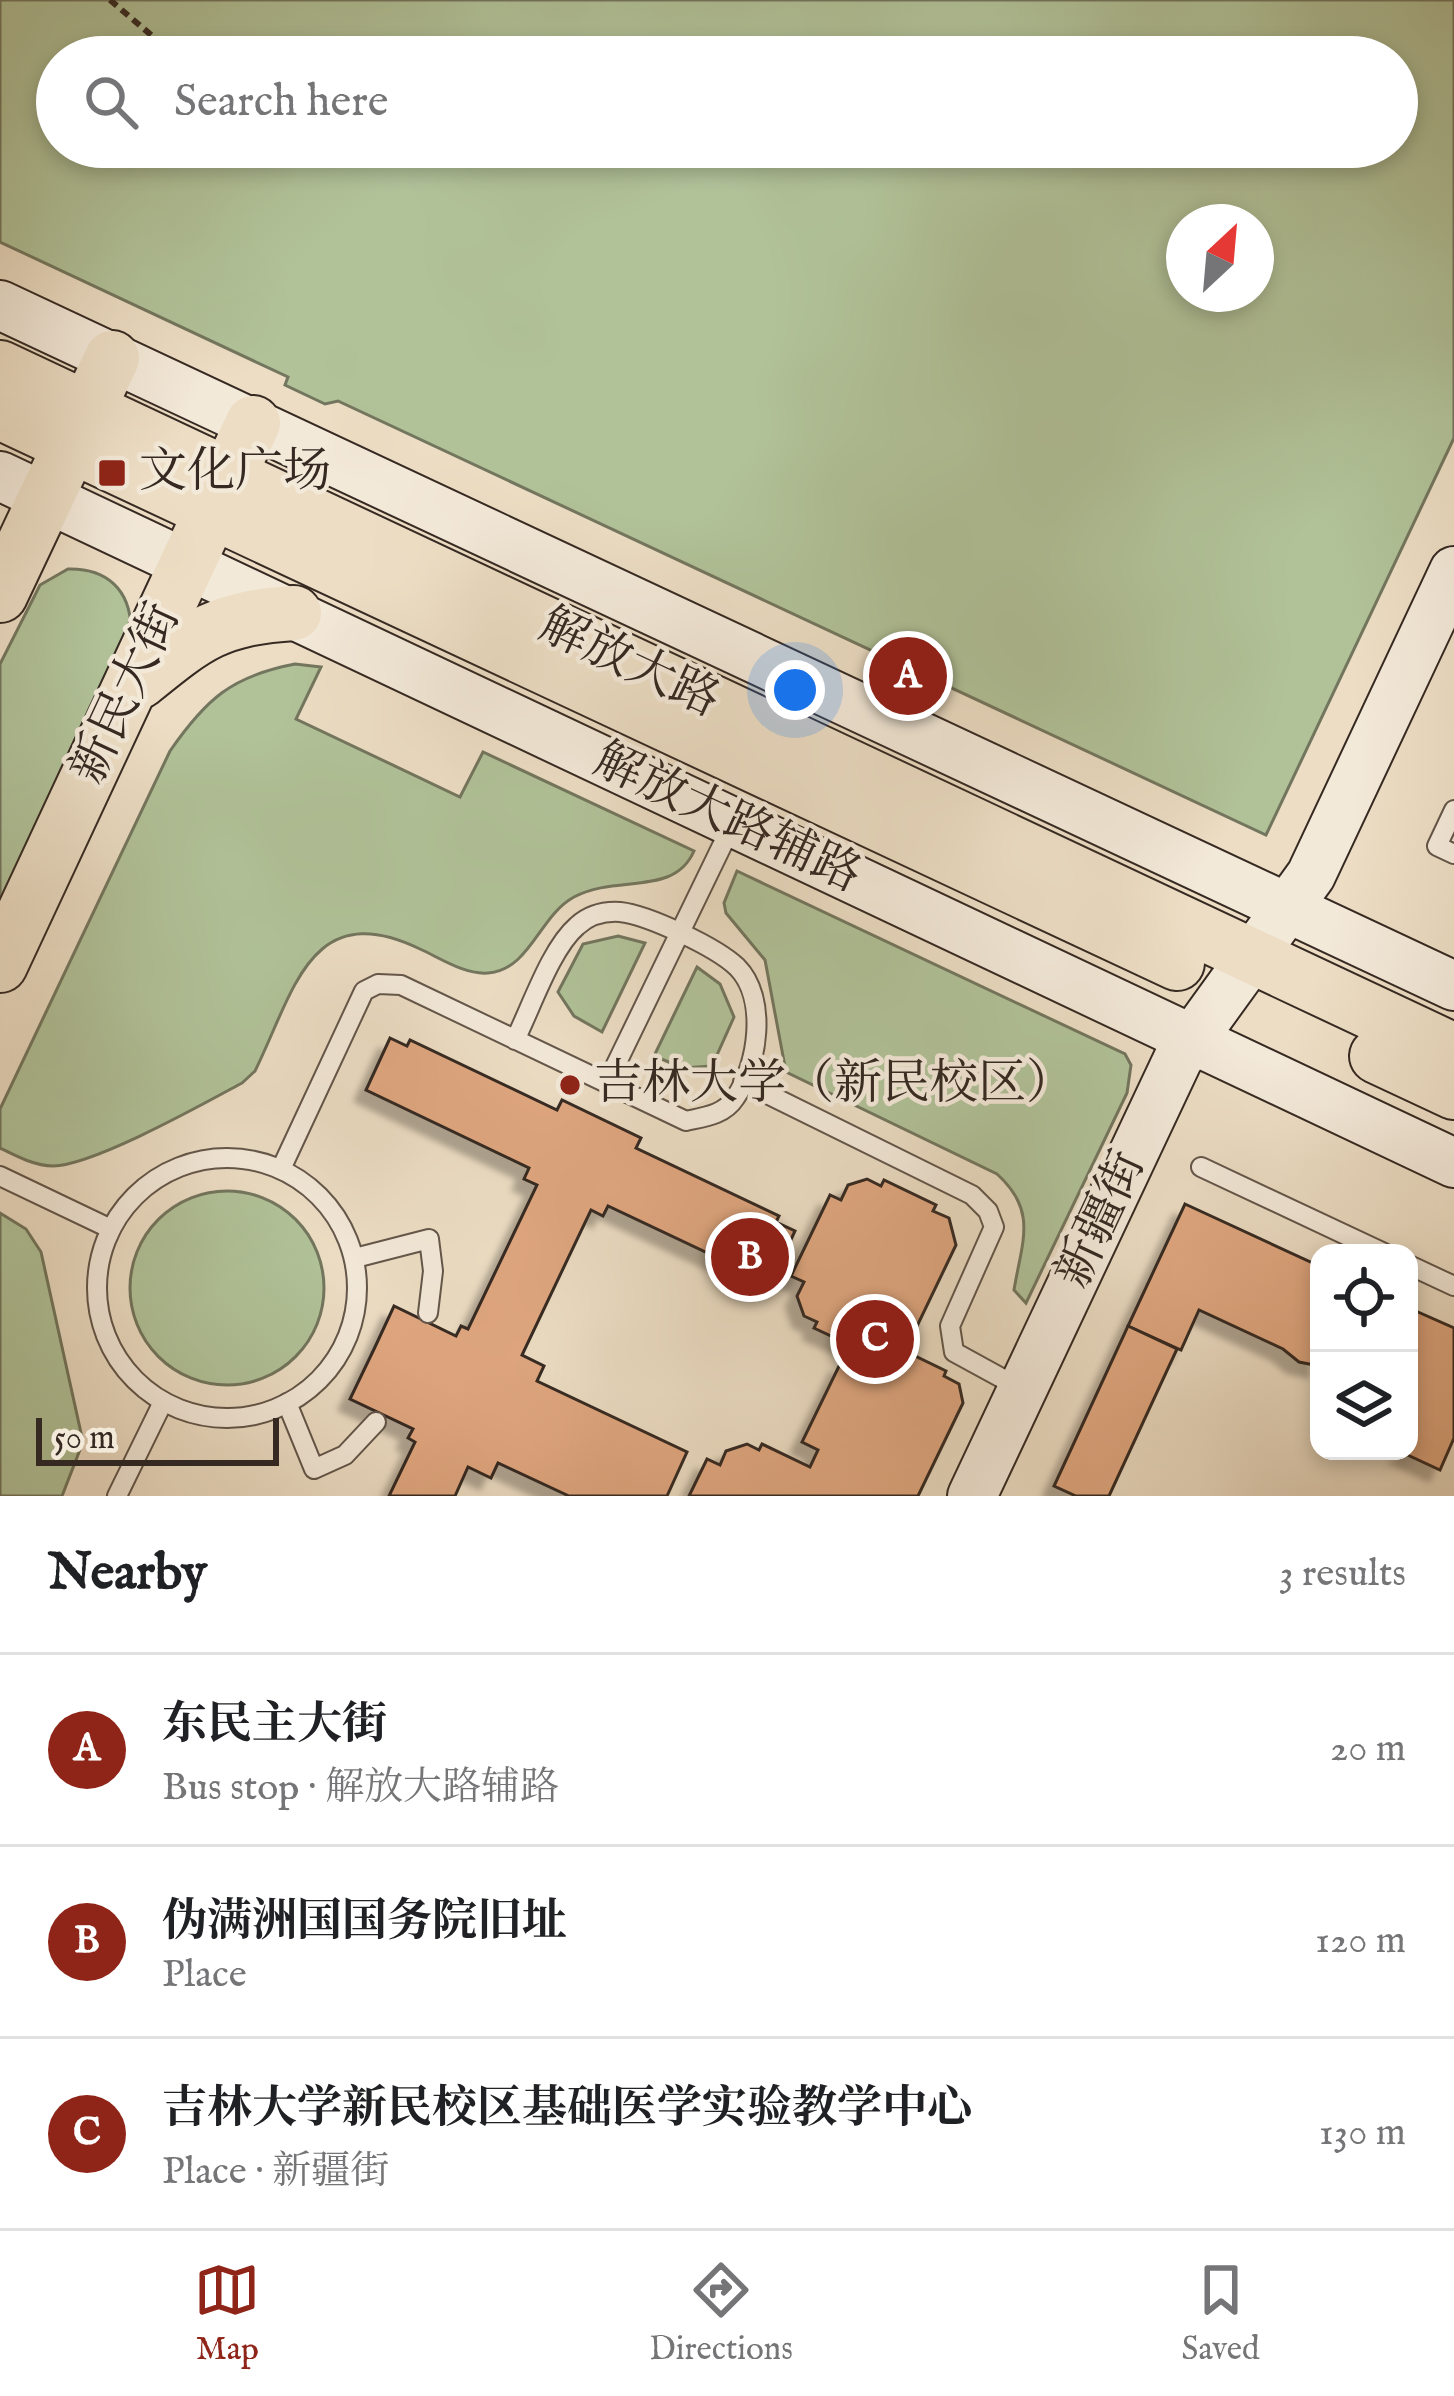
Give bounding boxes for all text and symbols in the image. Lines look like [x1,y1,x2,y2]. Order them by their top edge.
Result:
search box [36,36,1418,168]
icon: search [78,69,144,135]
text: Search here [174,74,388,131]
north arrow [1166,204,1274,312]
place label: 文化广场 [139,443,331,503]
marker: 文化广场 [96,457,128,489]
street label: 新民大街 [59,594,195,794]
street label: 解放大路 [529,596,729,732]
pin: A [869,631,947,721]
your location [765,660,825,720]
street label: 解放大路辅路 [584,731,870,907]
place label: 吉林大学（新民校区） [594,1055,1074,1115]
marker: 吉林大学（新民校区） [557,1072,583,1098]
street label: 新疆街 [1044,1142,1160,1298]
pin: B [711,1212,789,1302]
map controls [1310,1244,1418,1460]
button: locate [1310,1244,1418,1352]
pin: C [836,1294,914,1384]
button: layers [1310,1352,1418,1460]
scale bar [36,1412,279,1465]
text: 50 m [54,1418,115,1460]
text: Nearby [48,1542,207,1607]
text: 3 results [1279,1550,1406,1599]
text: 东民主大街 [162,1697,387,1754]
text: A [74,1725,100,1774]
text: 20 m [1330,1725,1406,1774]
text: Bus stop · 解放大路辅路 [162,1764,559,1813]
text: 伪满洲国国务院旧址 [162,1894,567,1951]
text: B [74,1917,100,1966]
text: 120 m [1315,1917,1406,1966]
text: Place [162,1951,247,2000]
text: 吉林大学新民校区基础医学实验教学中心 [162,2081,972,2138]
text: C [73,2109,101,2158]
text: 130 m [1319,2109,1406,2158]
text: Place · 新疆街 [162,2148,389,2197]
tab: Map [194,2257,260,2371]
tab: Directions [649,2257,793,2371]
tab: Saved [1182,2257,1260,2371]

